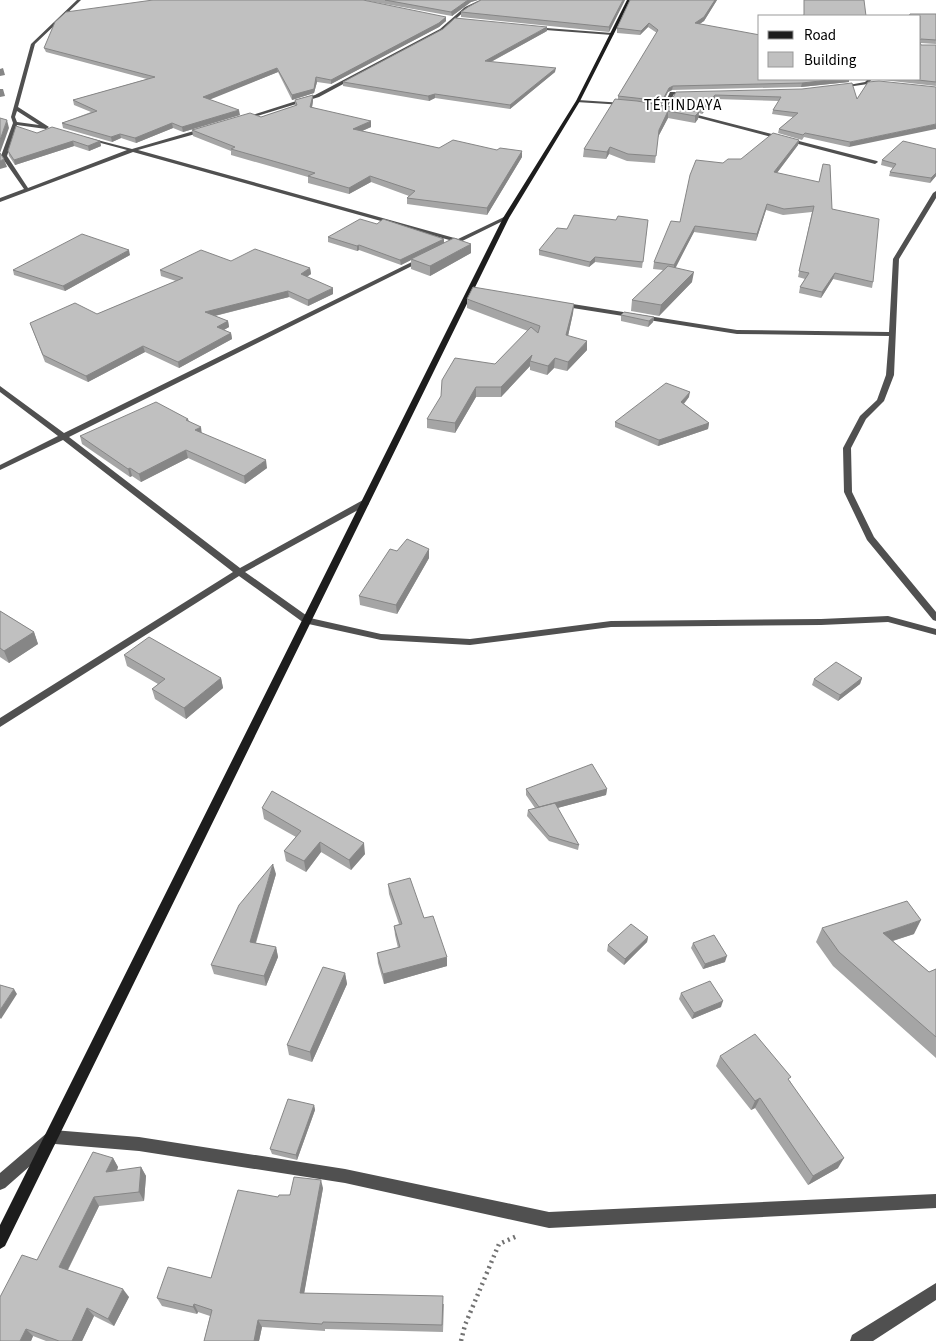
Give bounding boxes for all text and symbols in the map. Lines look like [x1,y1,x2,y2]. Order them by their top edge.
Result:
legend [758,15,921,80]
text: Road [804,25,836,46]
text: Building [804,50,857,71]
district label: TÉTINDAYA [644,95,722,116]

